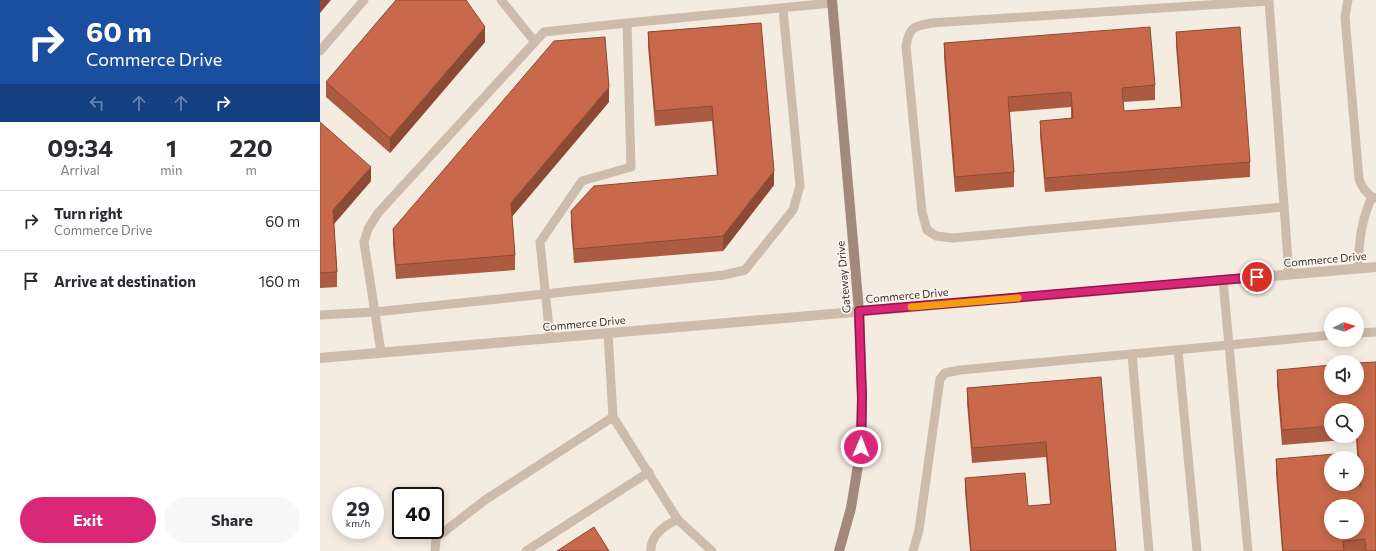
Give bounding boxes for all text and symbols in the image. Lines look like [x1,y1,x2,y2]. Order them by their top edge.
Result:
text: 60 m [86,14,152,48]
icon: right [20,16,72,68]
text: Commerce Drive [86,48,222,70]
icon: left [86,92,108,114]
icon: ahead [128,92,150,114]
icon: ahead [170,92,192,114]
icon: right [212,92,234,114]
text: 09:34 [47,133,113,162]
text: 1 [166,133,177,162]
text: 220 [230,133,273,162]
text: Arrival [60,162,100,178]
text: min [160,162,182,178]
text: m [246,162,257,178]
text: Turn right [54,204,123,222]
icon: right [20,210,42,232]
text: 60 m [265,212,300,230]
text: Commerce Drive [54,222,152,238]
street label: Gateway Drive [833,240,853,314]
street label: Commerce Drive [1283,249,1367,269]
pin [1240,260,1274,294]
icon: arrive [1246,266,1268,288]
icon: arrive [20,270,42,292]
text: Arrive at destination [54,272,196,290]
text: 160 m [259,272,300,290]
street label: Commerce Drive [865,285,949,305]
north arrow [1324,307,1364,347]
map controls [1324,307,1364,539]
street label: Commerce Drive [542,313,626,333]
button: sound [1324,355,1364,395]
button: search [1324,403,1364,443]
position arrow [840,426,882,468]
button: + [1324,451,1364,491]
speed limit sign: 40 [392,487,444,539]
text: 29 [346,496,370,520]
button: Exit [20,497,156,543]
button: Share [164,497,300,543]
button: − [1324,499,1364,539]
text: km/h [346,517,370,529]

